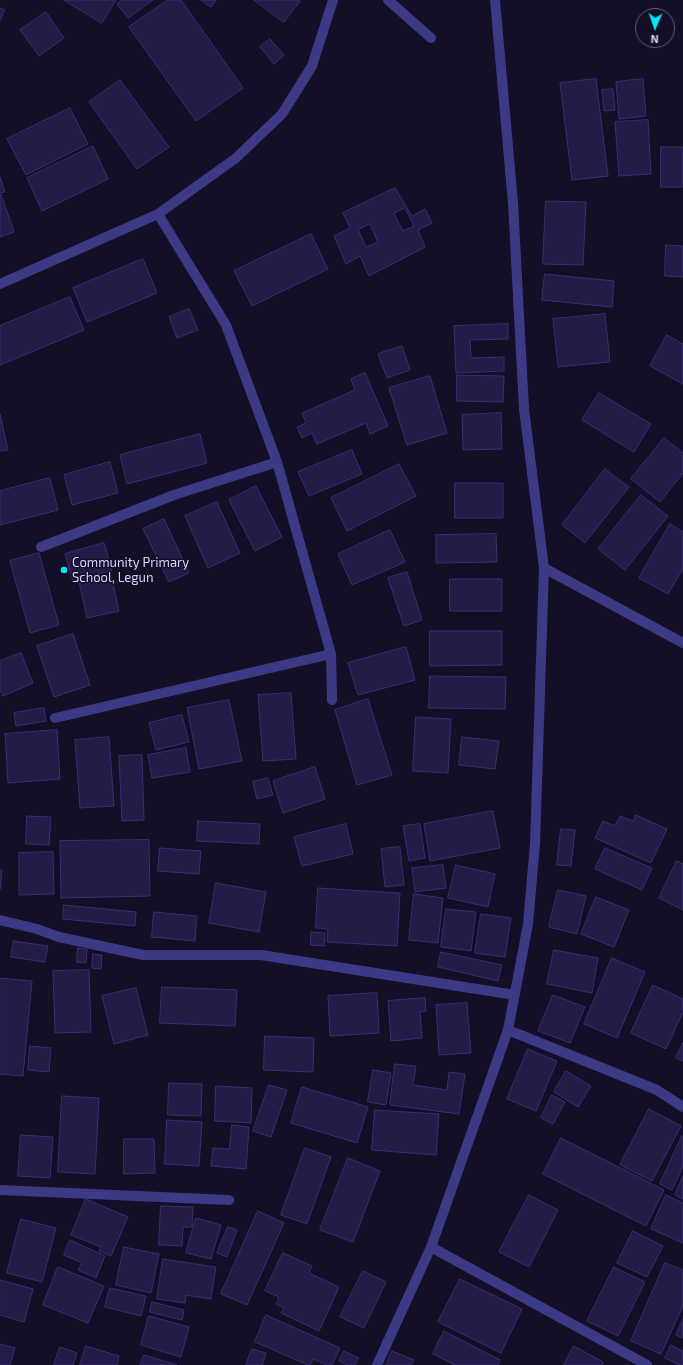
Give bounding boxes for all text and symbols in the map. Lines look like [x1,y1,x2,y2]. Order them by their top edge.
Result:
north arrow [635,8,675,48]
text: N [650,33,659,46]
place label: Community Primary School, Legun [72,555,189,586]
marker: Community Primary School, Legun [59,565,69,575]

